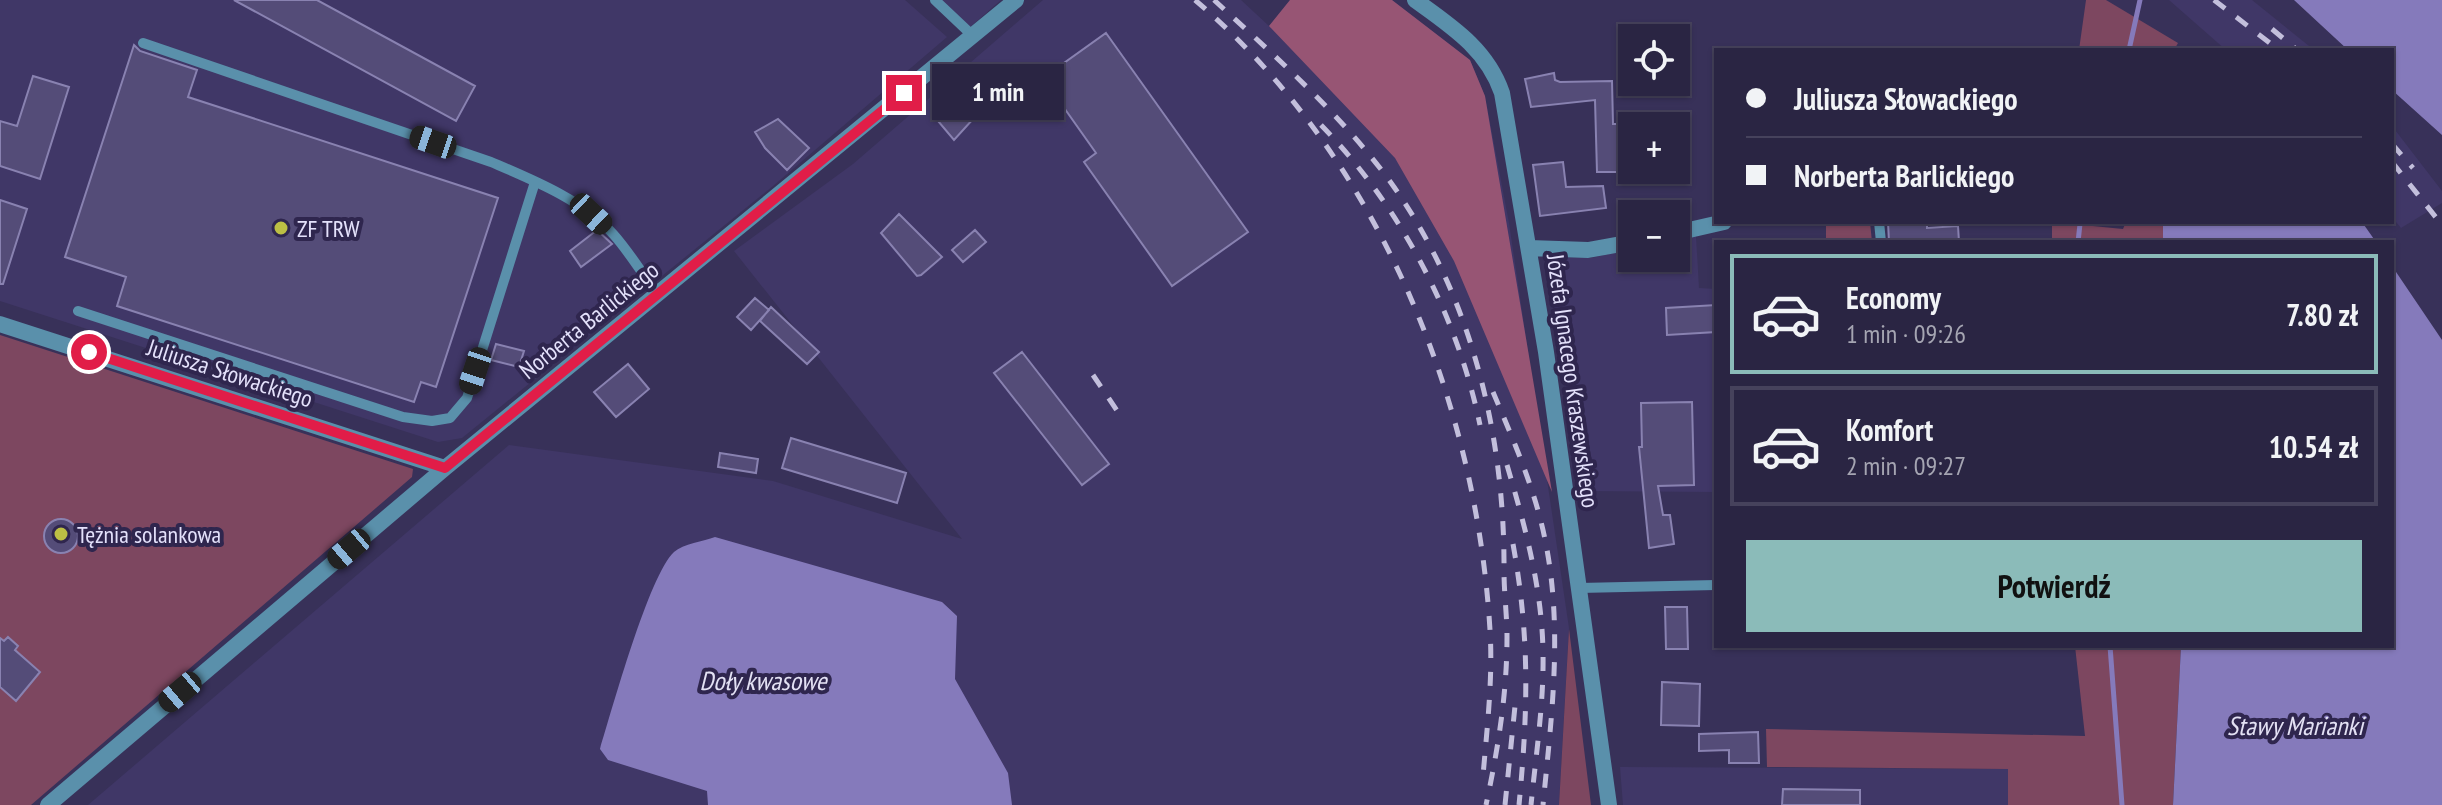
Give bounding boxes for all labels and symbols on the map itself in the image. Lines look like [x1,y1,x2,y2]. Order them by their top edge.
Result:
callout: 1 min [932,65,1064,121]
route end [886,75,922,111]
car [406,123,460,161]
car [565,189,617,239]
place label: ZF TRW [297,213,360,244]
marker: ZF TRW [272,219,290,237]
street label: Józefa Ignacego Kraszewskiego [1540,251,1606,510]
street label: Norberta Barlickiego [513,254,665,386]
street label: Juliusza Słowackiego [142,331,317,414]
route start [71,334,107,370]
car [456,344,494,398]
place label: Tężnia solankowa [77,519,221,550]
car [323,524,375,574]
marker: Tężnia solankowa [52,525,70,543]
water label: Doły kwasowe [700,664,829,697]
car [154,667,206,717]
water label: Stawy Marianki [2227,709,2366,742]

